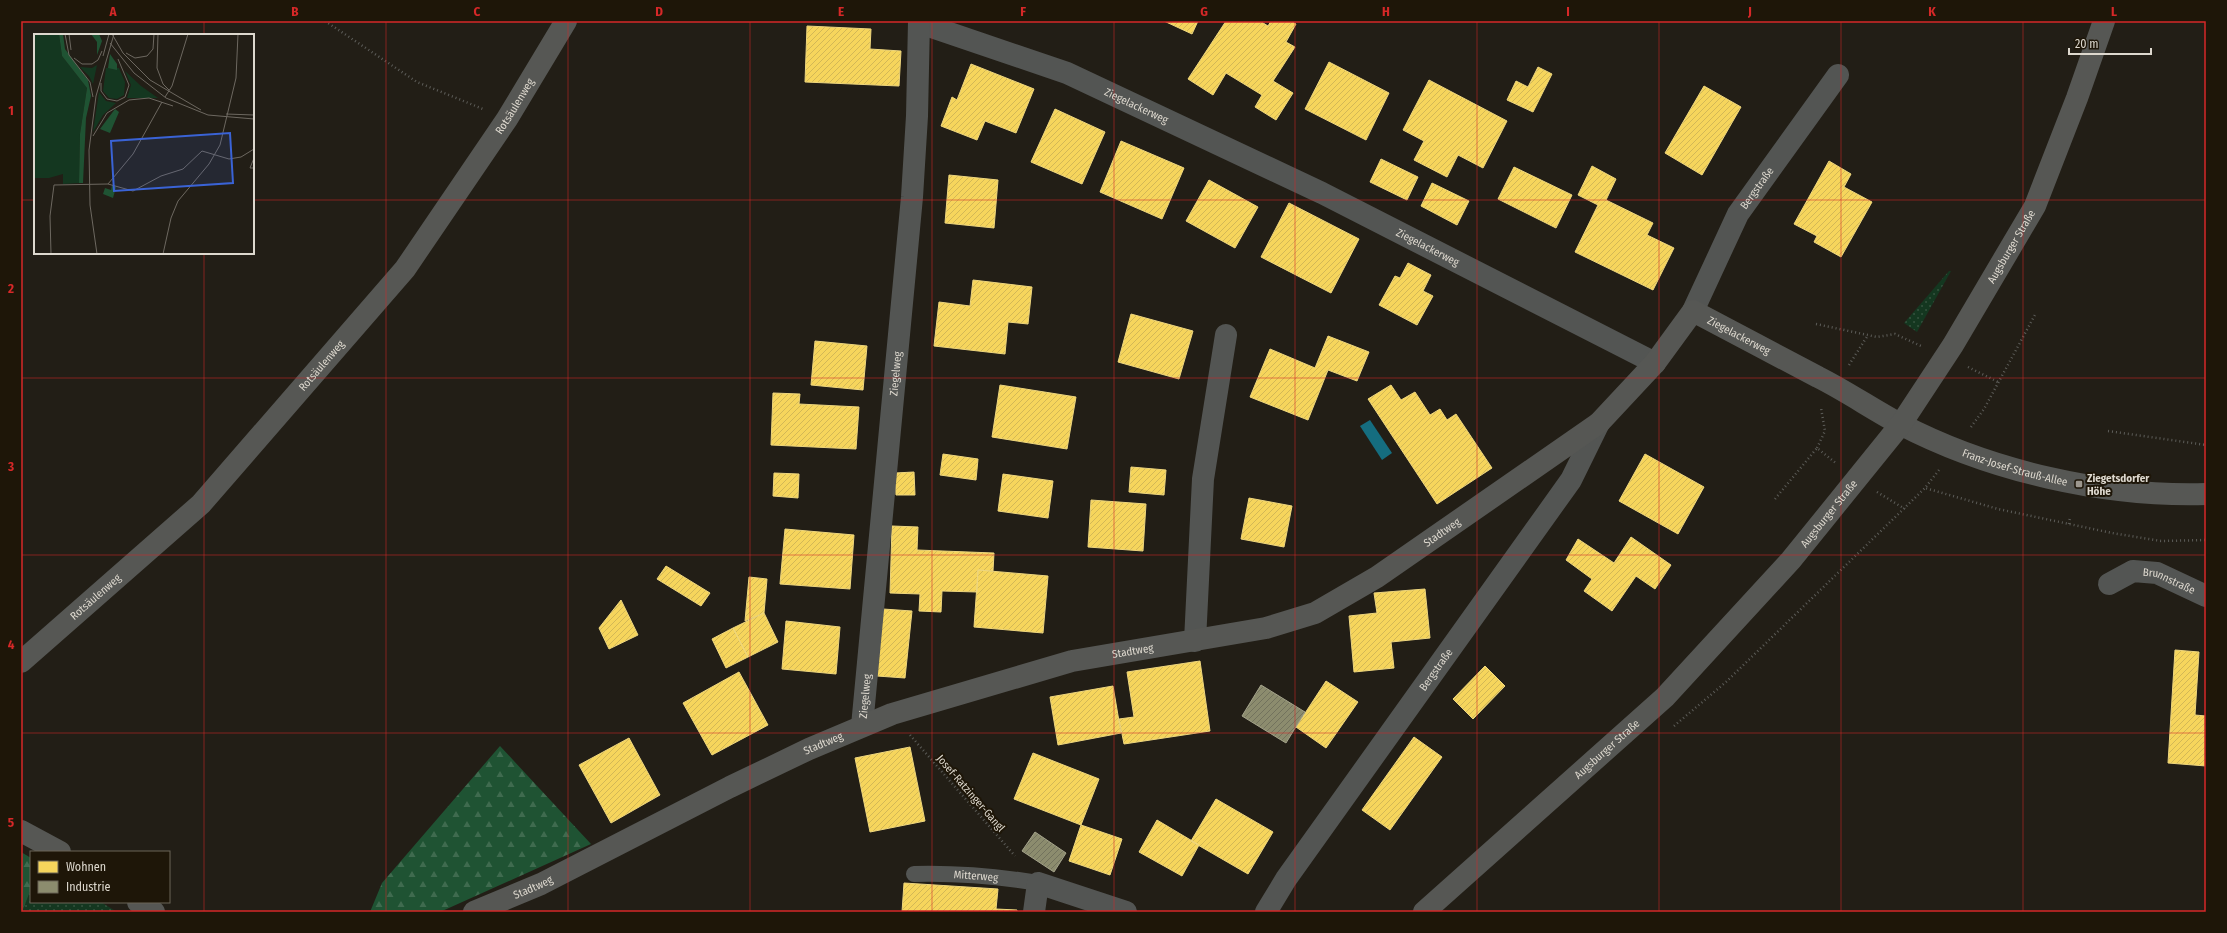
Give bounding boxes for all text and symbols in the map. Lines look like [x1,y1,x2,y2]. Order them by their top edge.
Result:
text: A [108,4,117,19]
text: B [291,4,299,19]
text: C [474,4,481,19]
text: D [655,4,663,19]
text: E [838,4,844,19]
text: F [1020,4,1026,19]
text: G [1200,4,1208,19]
text: H [1382,4,1390,19]
text: I [1566,4,1570,19]
text: J [1747,4,1752,19]
text: K [1928,4,1936,19]
text: L [2111,4,2117,19]
scale bar [2069,30,2151,56]
inset map [34,34,254,254]
text: 20 m [2075,37,2099,51]
street label: Rotsäulenweg [493,75,537,137]
street label: Ziegelackerweg [1102,86,1171,127]
text: 1 [8,103,14,118]
street label: Bergstraße [1738,165,1777,212]
street label: Augsburger Straße [1985,208,2038,286]
street label: Ziegelackerweg [1394,226,1462,269]
text: 2 [7,281,14,296]
street label: Ziegelackerweg [1705,314,1773,358]
street label: Rotsäulenweg [296,337,348,394]
street label: Ziegelweg [887,350,904,396]
street label: Franz-Josef-Strauß-Allee [1960,446,2069,489]
text: 3 [7,459,14,474]
place label: Ziegetsdorfer Höhe [2087,472,2150,498]
street label: Augsburger Straße [1798,477,1860,550]
marker: Ziegetsdorfer Höhe [2074,479,2084,489]
street label: Stadtweg [1421,515,1464,550]
street label: Brunnstraße [2142,566,2197,597]
street label: Rotsäulenweg [68,571,124,623]
text: 4 [8,637,15,652]
street label: Stadtweg [1111,641,1155,661]
street label: Bergstraße [1417,646,1455,693]
street label: Ziegelweg [857,673,874,719]
street label: Augsburger Straße [1572,717,1642,782]
street label: Stadtweg [801,729,846,758]
street label: Josef-Ratzinger-Gangl [934,752,1008,834]
text: 5 [8,815,14,830]
legend [30,851,170,903]
text: Wohnen [66,860,106,874]
street label: Mitterweg [953,868,1000,885]
street label: Stadtweg [511,873,556,902]
text: Industrie [66,880,110,894]

